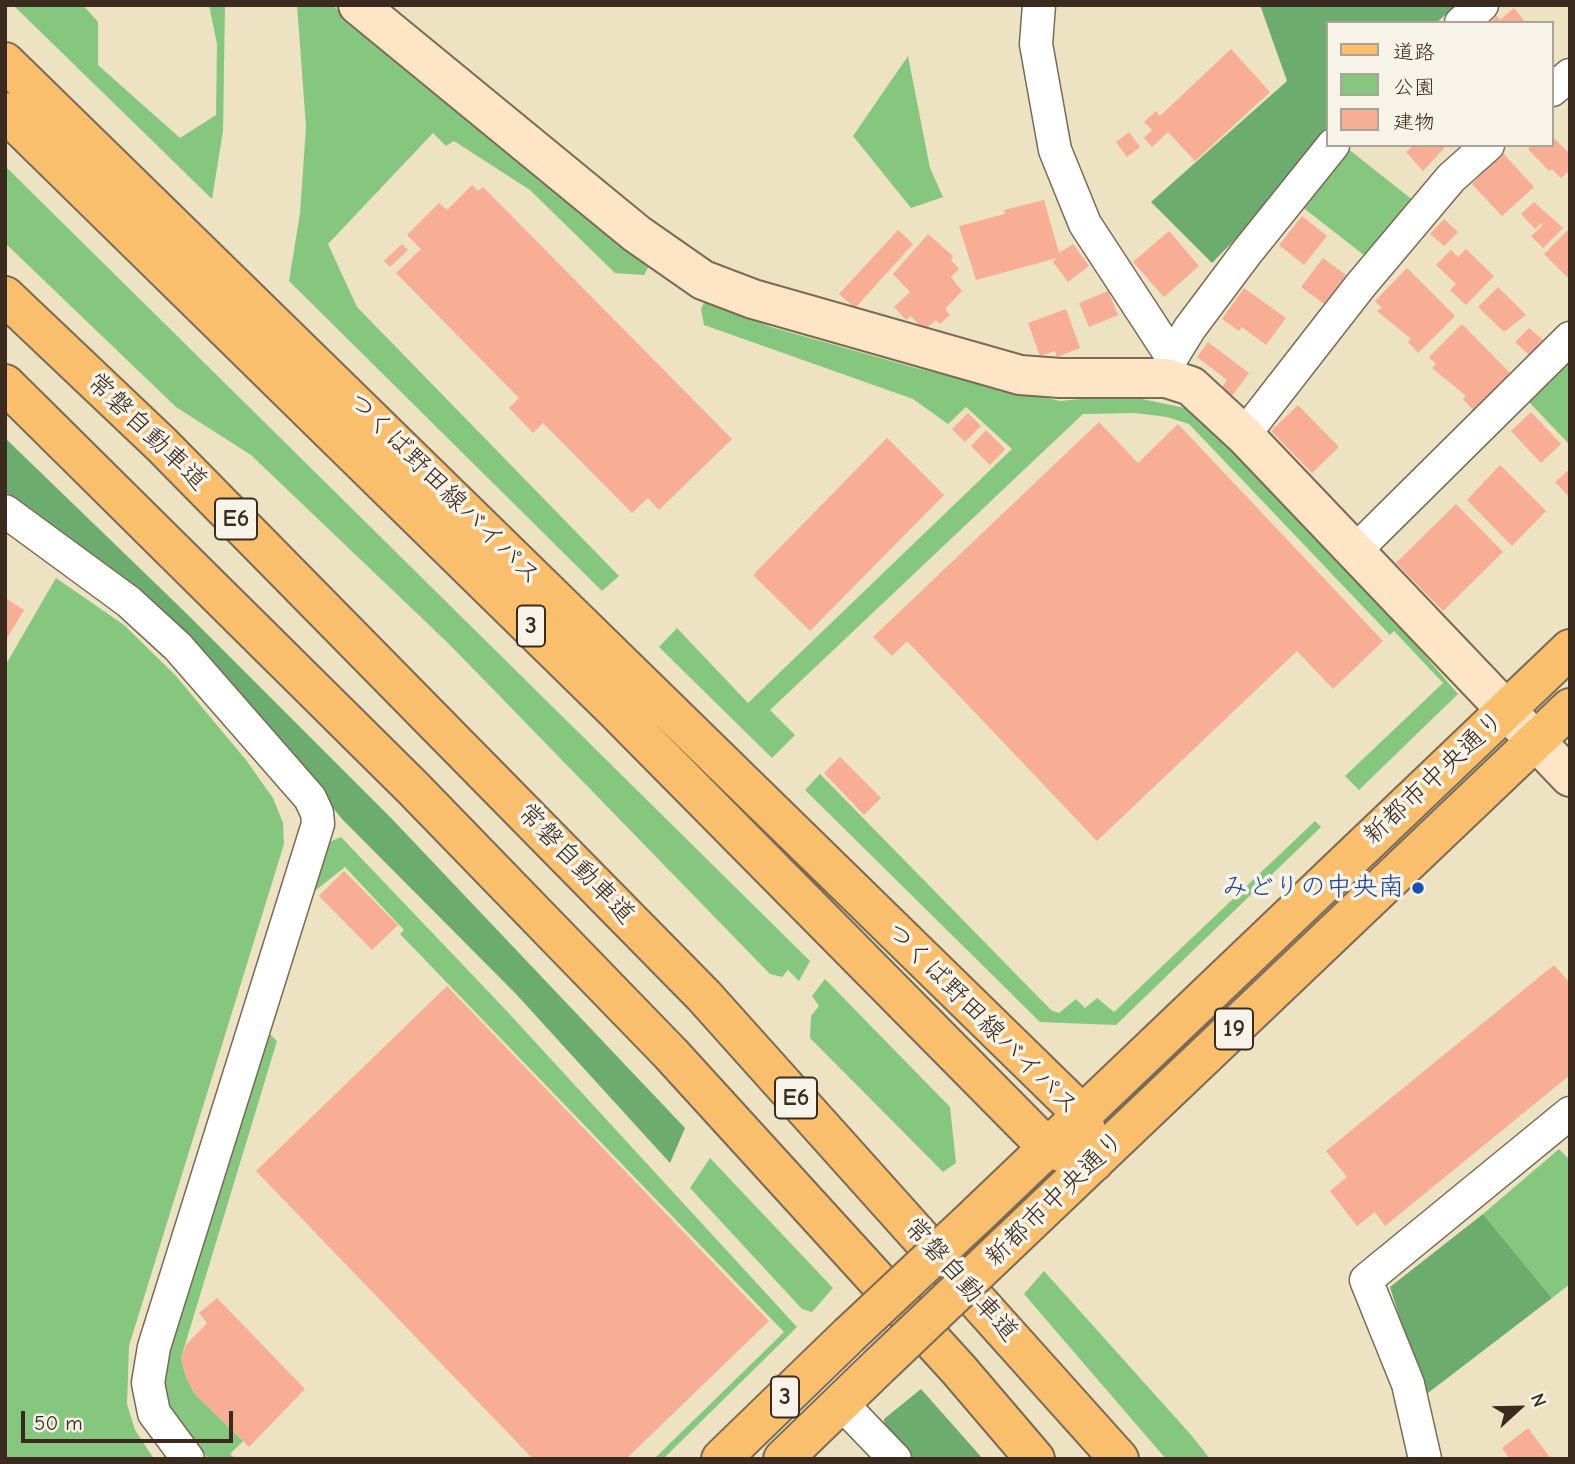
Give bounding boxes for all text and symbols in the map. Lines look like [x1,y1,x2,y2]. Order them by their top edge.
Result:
legend [1326,21,1554,147]
text: 道路 [1393,40,1435,64]
text: 公園 [1393,75,1435,99]
text: 建物 [1393,110,1435,134]
street label: 常磐自動車道 [80,367,214,497]
street label: つくば野田線バイパス [341,386,547,592]
road number: E6 [215,498,257,540]
road number: 3 [517,606,545,646]
street label: 新都市中央通り [1357,705,1511,851]
street label: 常磐自動車道 [511,797,641,931]
place label: みどりの中央南 [1222,872,1404,904]
marker: みどりの中央南 [1410,880,1426,896]
street label: つくば野田線バイパス [879,916,1085,1122]
road number: 19 [1215,1009,1253,1050]
road number: E6 [775,1078,817,1118]
street label: 新都市中央通り [979,1125,1131,1273]
street label: 常磐自動車道 [897,1212,1025,1348]
north arrow [1484,1373,1554,1443]
road number: 3 [771,1377,799,1418]
text: N [1526,1390,1551,1410]
scale bar [24,1398,236,1442]
text: 50 m [34,1411,83,1435]

